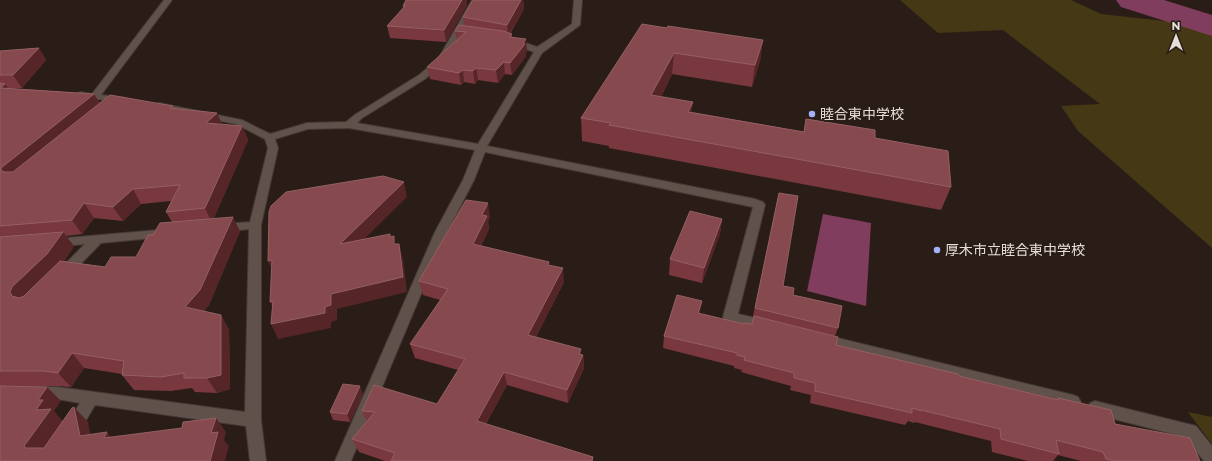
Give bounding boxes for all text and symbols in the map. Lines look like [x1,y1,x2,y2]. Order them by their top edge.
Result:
north arrow [1156,16,1196,56]
text: N [1172,19,1180,33]
place label: 睦合東中学校 [820,105,904,123]
marker: 睦合東中学校 [807,109,817,119]
place label: 厚木市立睦合東中学校 [945,241,1085,259]
marker: 厚木市立睦合東中学校 [932,245,942,255]

